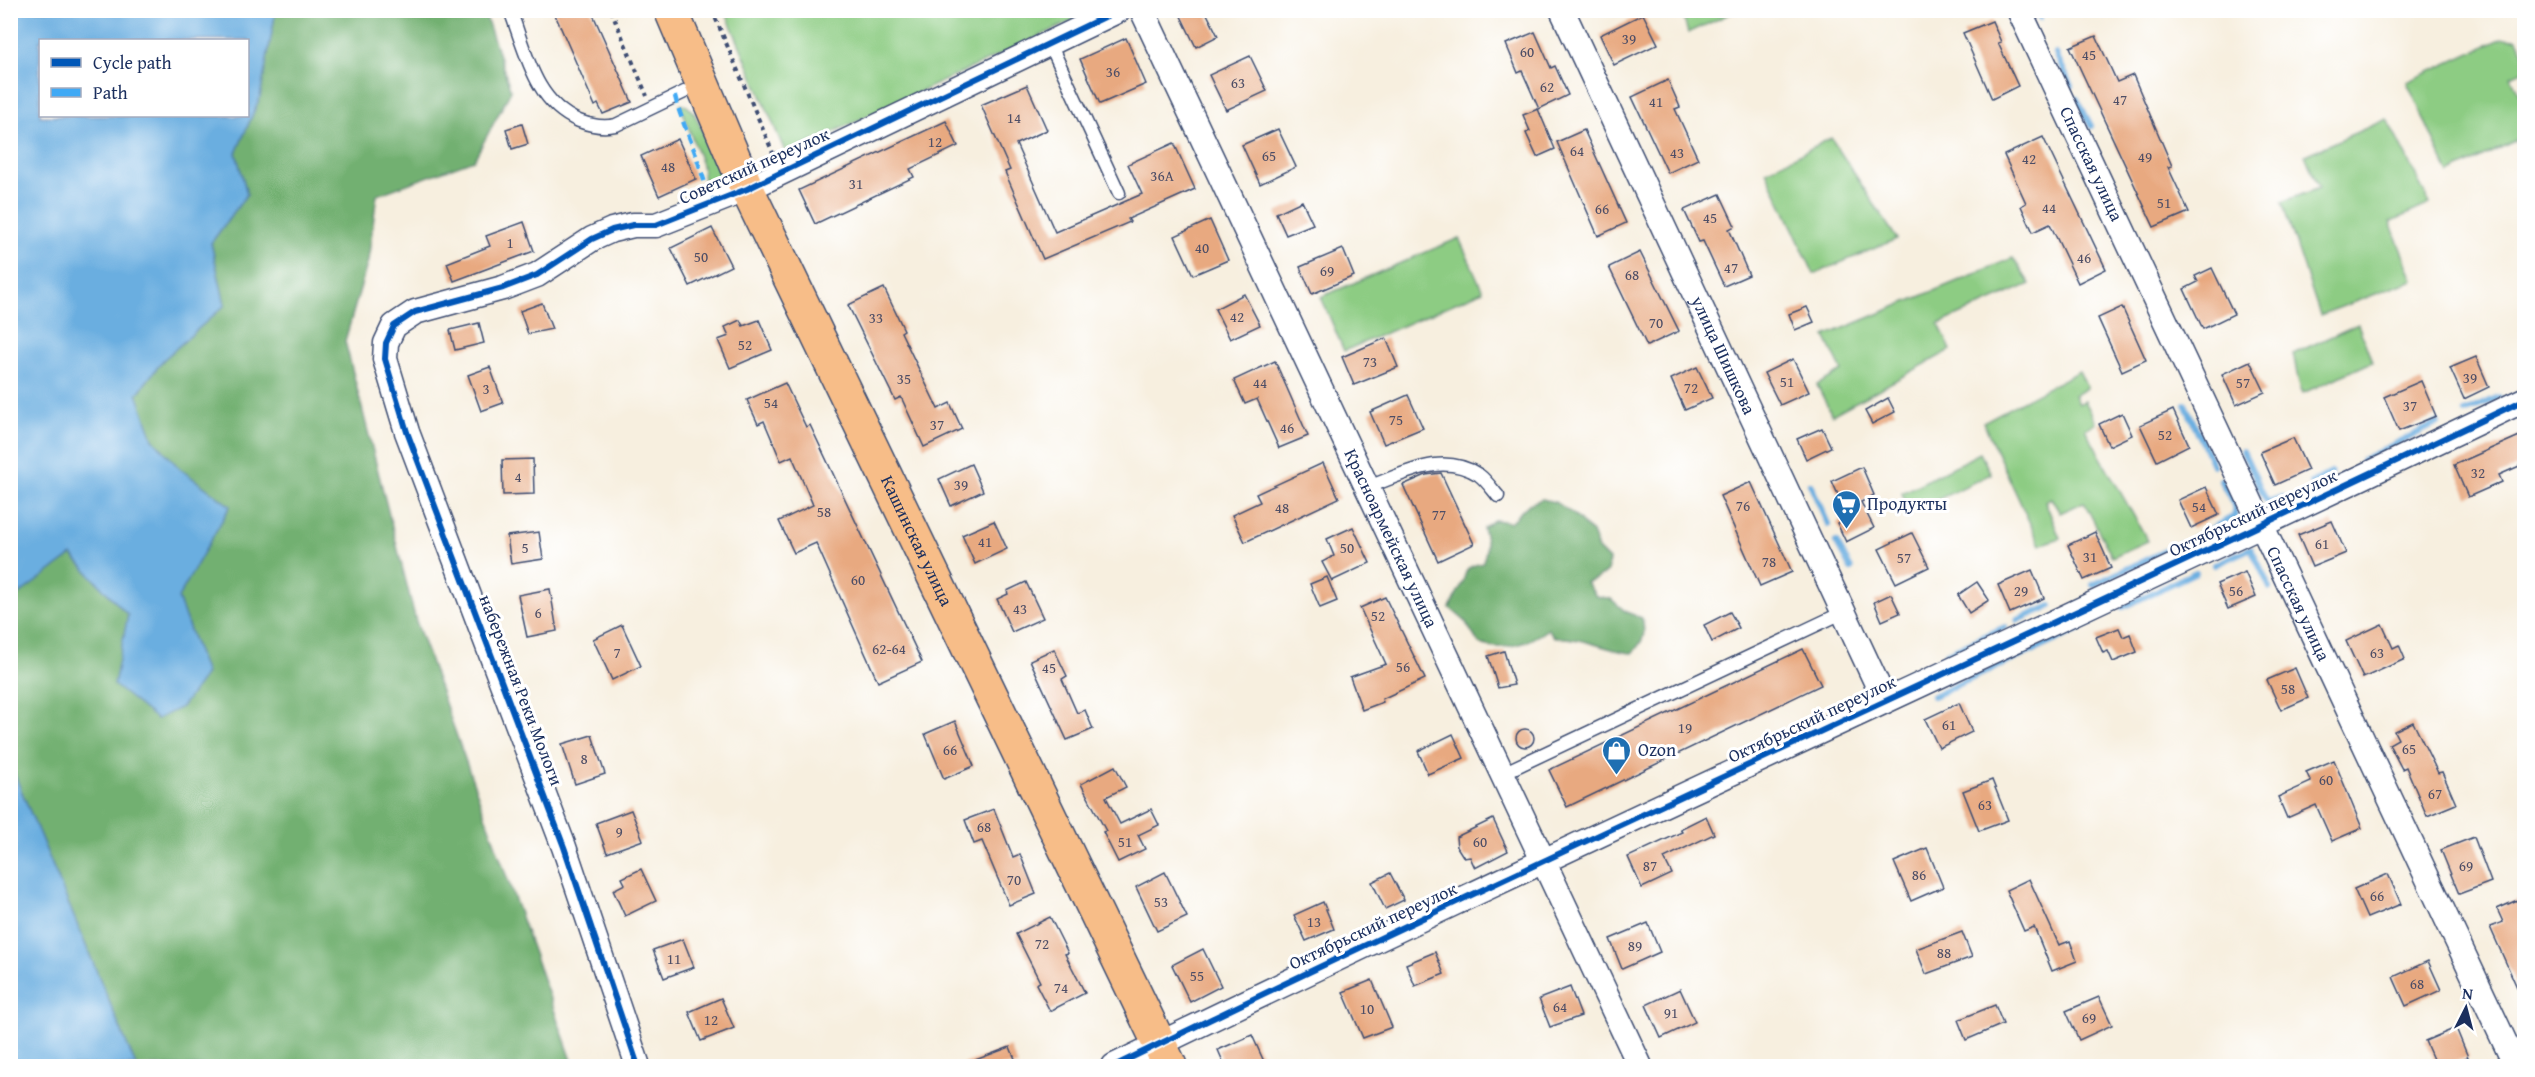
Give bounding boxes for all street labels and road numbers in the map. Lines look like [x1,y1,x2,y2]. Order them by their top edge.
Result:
street label: Спасская улица [2053,102,2131,226]
street label: Советский переулок [674,120,834,211]
street label: улица Шишкова [1684,290,1763,419]
street label: Красноармейская улица [1338,444,1446,632]
street label: Октябрьский переулок [2164,461,2342,563]
street label: Кашинская улица [874,471,960,611]
street label: Спасская улица [2260,541,2338,666]
street label: набережная Реки Мологи [472,590,571,790]
street label: Октябрьский переулок [1723,667,1901,769]
street label: Октябрьский переулок [1284,874,1462,976]

